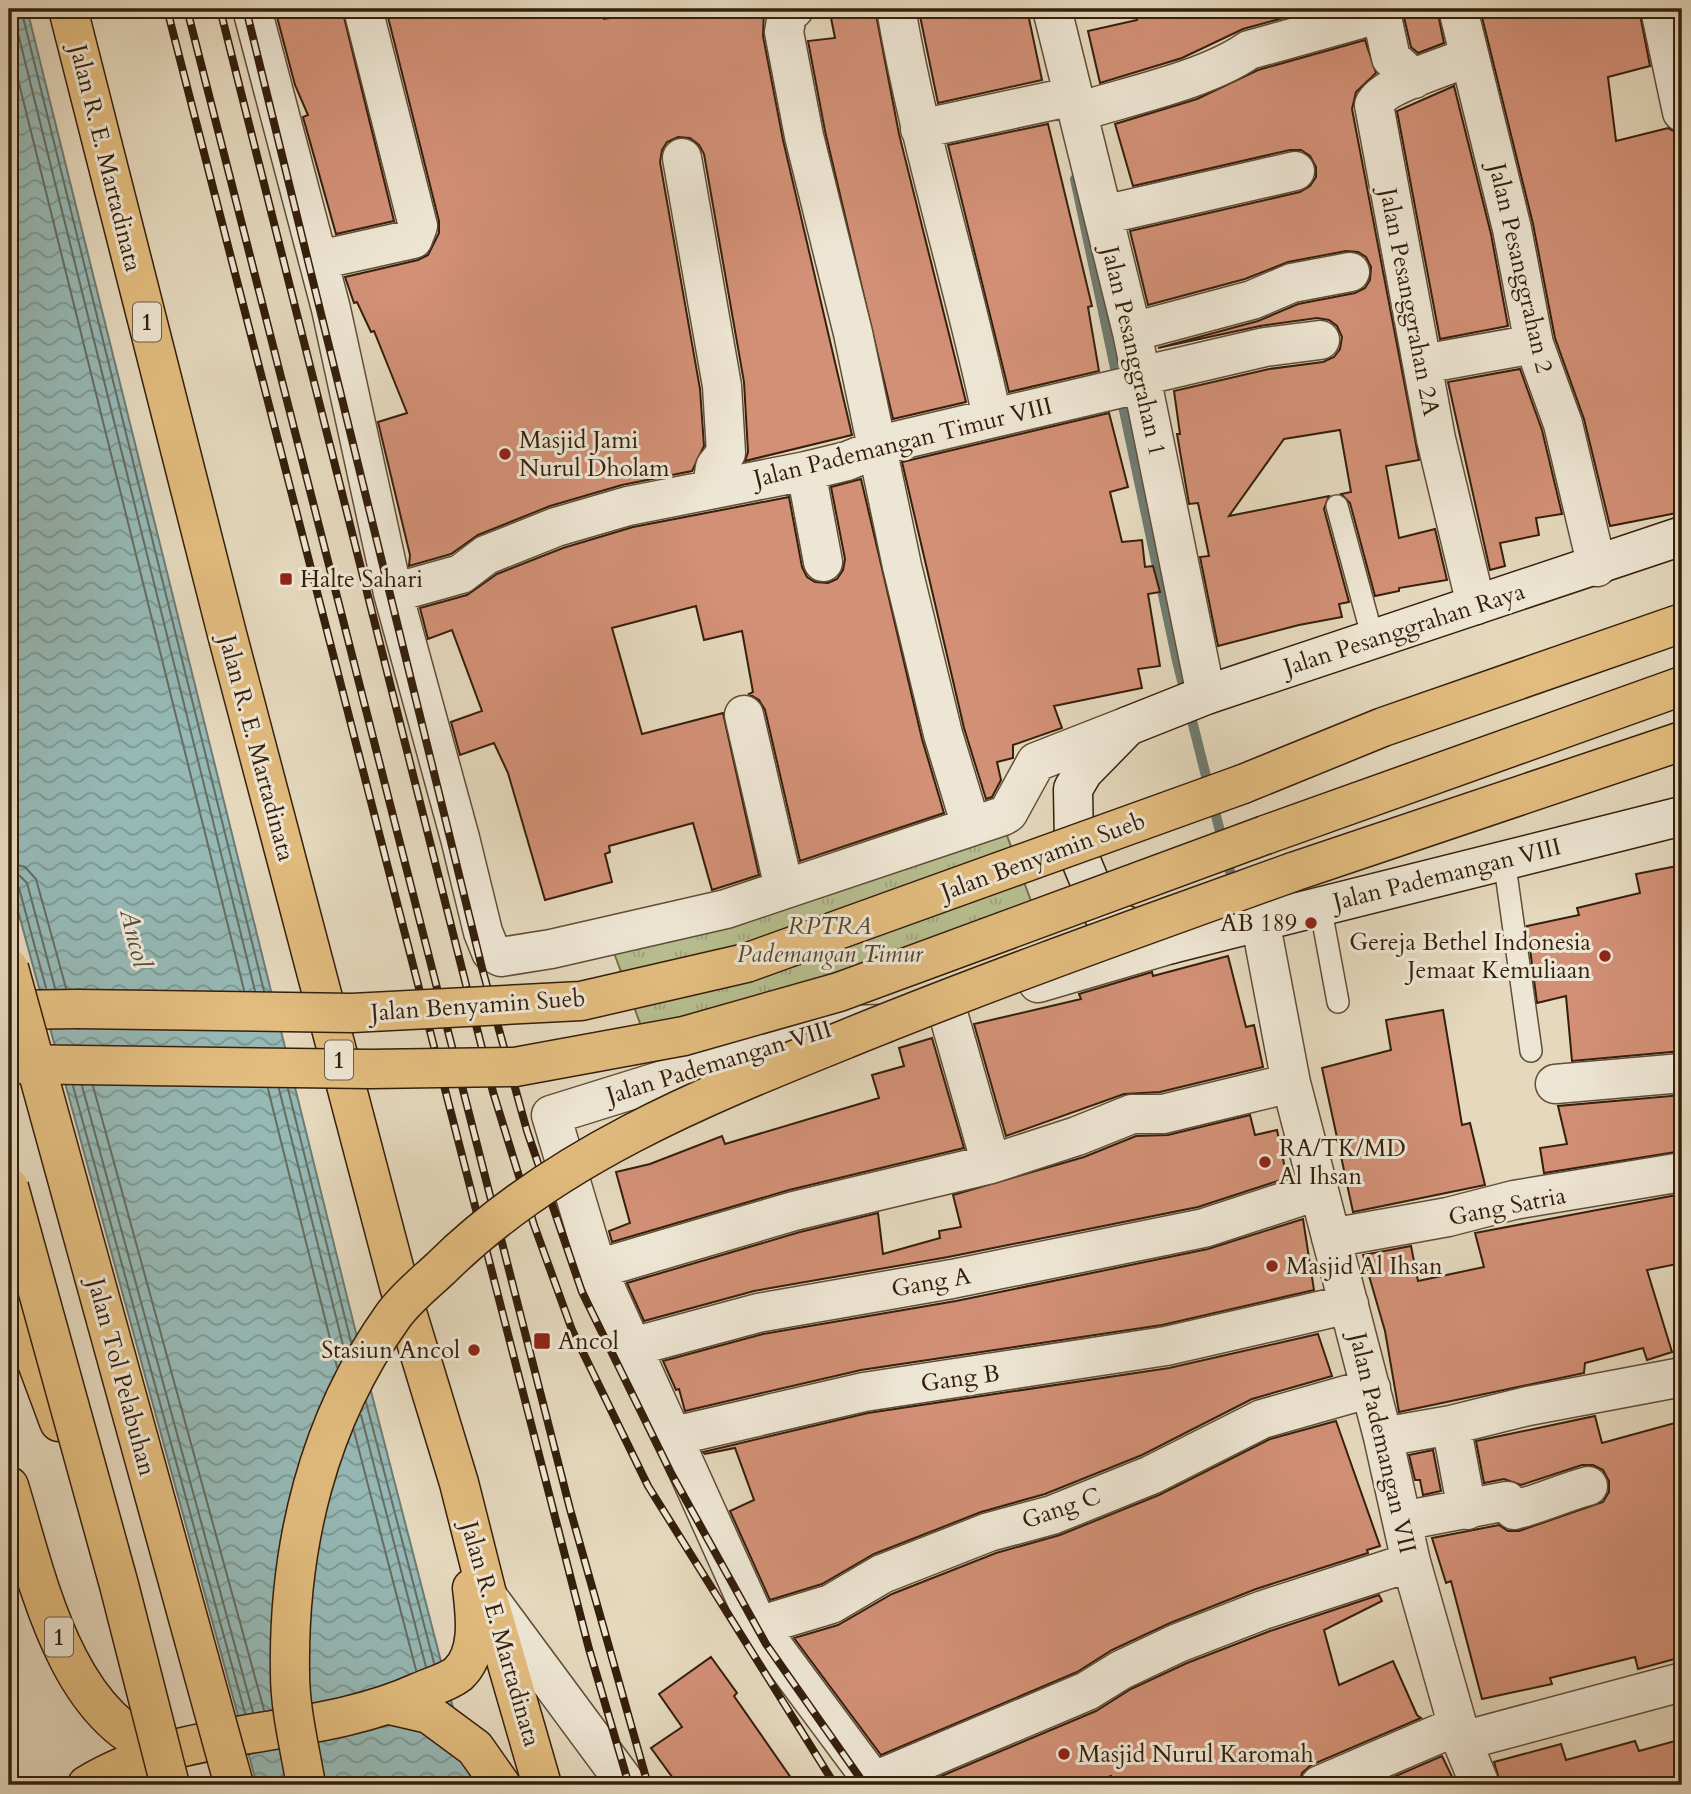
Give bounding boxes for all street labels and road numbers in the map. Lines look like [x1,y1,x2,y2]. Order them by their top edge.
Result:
street label: Jalan R. E. Martadinata [61,38,150,276]
street label: Jalan Pesanggrahan 2 [1480,157,1561,376]
street label: Jalan Pesanggrahan 2A [1371,183,1448,420]
street label: Jalan Pesanggrahan 1 [1093,240,1174,459]
road number: 1 [133,302,161,342]
street label: Jalan Pademangan Timur VIII [747,389,1056,496]
street label: Jalan Pesanggrahan Raya [1276,575,1530,685]
street label: Jalan R. E. Martadinata [210,629,303,865]
street label: Jalan Benyamin Sueb [934,804,1150,910]
street label: Jalan Pademangan VIII [1327,830,1565,919]
street label: Jalan Benyamin Sueb [367,982,586,1030]
street label: Jalan Pademangan VIII [600,1013,836,1113]
road number: 1 [325,1040,353,1079]
street label: Gang Satria [1446,1179,1569,1234]
street label: Gang A [889,1259,974,1306]
street label: Jalan Tol Pelabuhan [79,1272,164,1480]
street label: Jalan Pademangan VII [1340,1327,1424,1557]
street label: Gang B [919,1357,1002,1400]
street label: Gang C [1017,1480,1105,1537]
street label: Jalan R. E. Martadinata [452,1515,549,1751]
road number: 1 [45,1618,73,1656]

